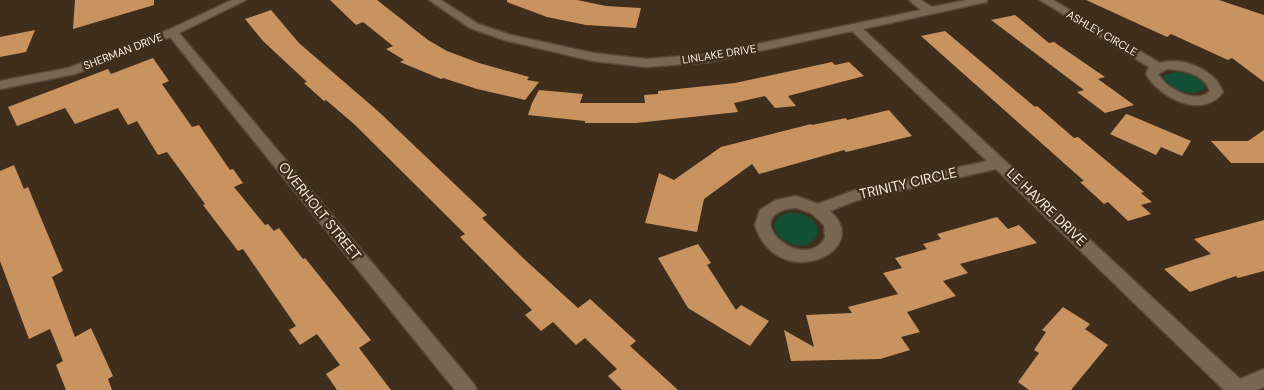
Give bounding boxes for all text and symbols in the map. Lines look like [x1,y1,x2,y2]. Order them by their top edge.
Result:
street label: ASHLEY CIRCLE [1064,7,1140,59]
street label: SHERMAN DRIVE [81,29,165,73]
street label: LINLAKE DRIVE [681,41,757,67]
street label: OVERHOLT STREET [275,158,365,264]
street label: TRINITY CIRCLE [858,163,958,203]
street label: LE HAVRE DRIVE [1003,164,1091,250]

